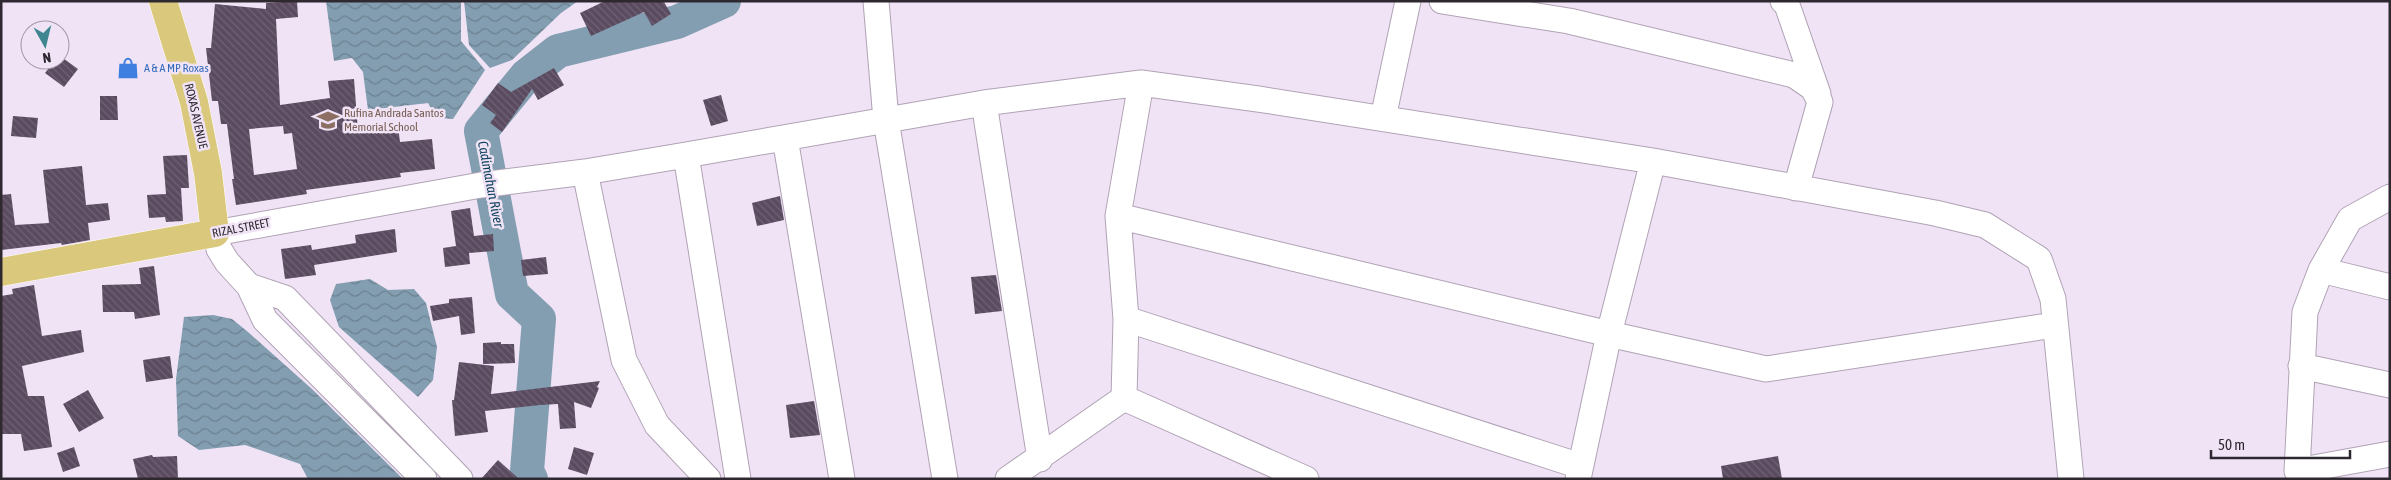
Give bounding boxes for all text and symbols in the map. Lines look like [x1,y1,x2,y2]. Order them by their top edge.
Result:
north arrow [20,20,70,70]
text: N [42,49,52,66]
shop icon: A & A MP Roxas [115,55,141,81]
place label: A & A MP Roxas [144,61,209,75]
street label: ROXAS AVENUE [182,82,210,150]
place label: Rufina Andrada Santos Memorial School [344,106,444,134]
school or university icon: Rufina Andrada Santos Memorial School [315,107,341,133]
water label: Cadimahan River [475,139,507,229]
street label: RIZAL STREET [211,215,272,240]
scale bar [2211,428,2350,460]
text: 50 m [2218,436,2245,453]

